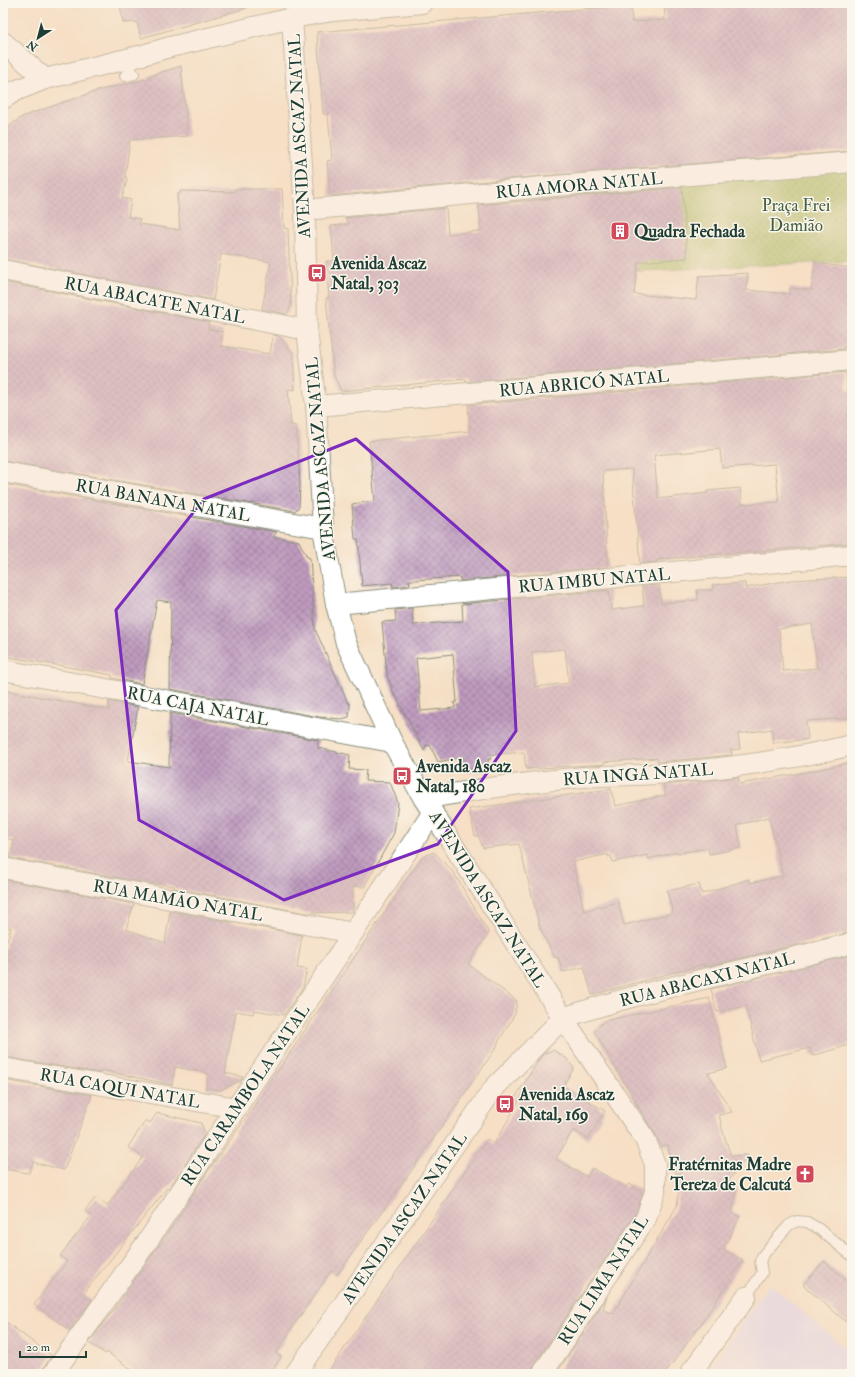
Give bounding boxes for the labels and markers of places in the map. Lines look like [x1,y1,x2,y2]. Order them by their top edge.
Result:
building icon: Quadra Fechada [609,220,631,242]
place label: Quadra Fechada [634,221,746,242]
place label: Avenida Ascaz Natal, 303 [330,253,427,294]
bus stop icon: Avenida Ascaz Natal, 303 [306,262,328,284]
place label: Avenida Ascaz Natal, 180 [415,756,512,797]
bus stop icon: Avenida Ascaz Natal, 180 [391,765,413,787]
place label: Avenida Ascaz Natal, 169 [518,1084,615,1125]
bus stop icon: Avenida Ascaz Natal, 169 [494,1093,516,1115]
place label: Fratérnitas Madre Tereza de Calcutá [668,1154,792,1195]
church icon: Fratérnitas Madre Tereza de Calcutá [794,1163,816,1185]

